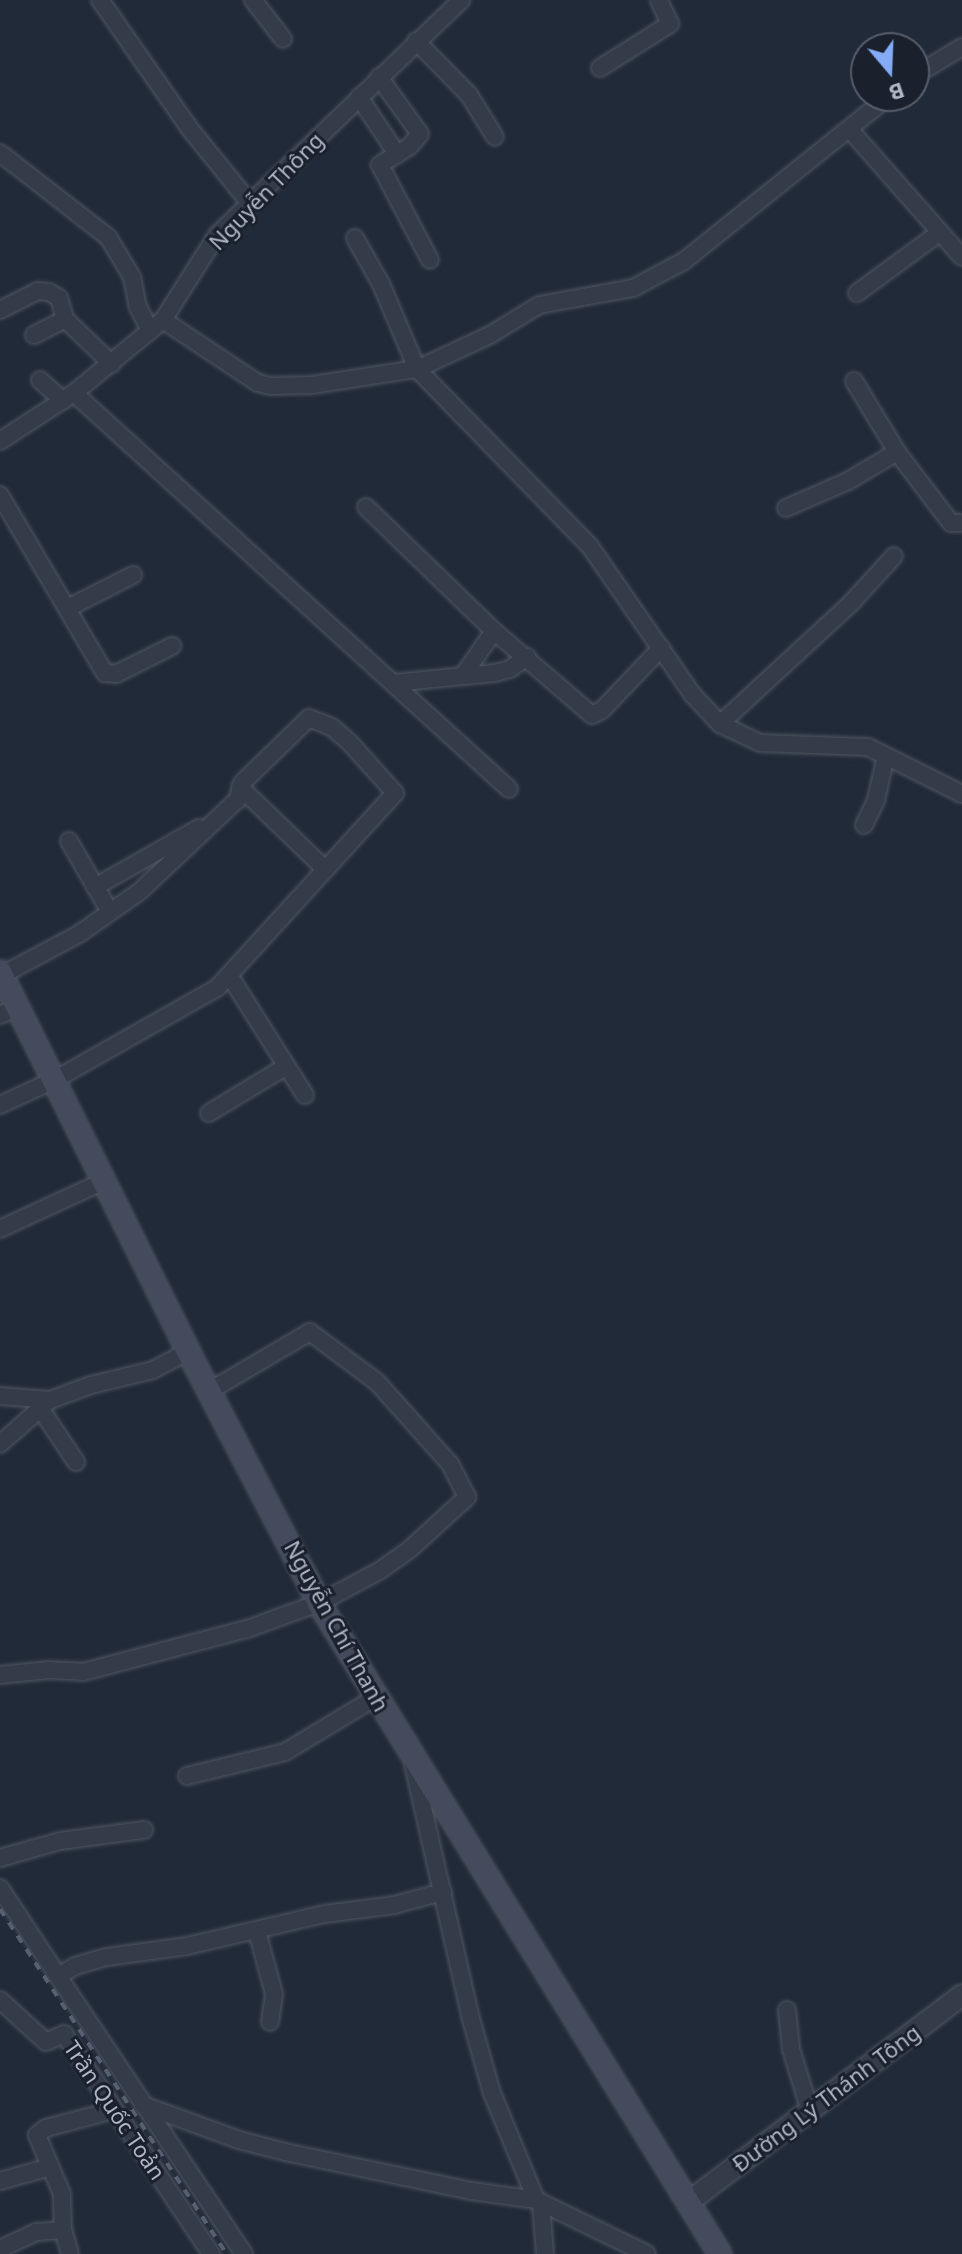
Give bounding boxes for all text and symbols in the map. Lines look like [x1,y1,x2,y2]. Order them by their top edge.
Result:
north arrow [850,32,930,112]
text: B [885,76,909,109]
street label: Nguyễn Thông [203,127,329,255]
street label: Nguyễn Chí Thanh [279,1536,395,1716]
street label: Đường Lý Thánh Tông [727,2019,925,2177]
street label: Trần Quốc Toản [59,2036,171,2184]

